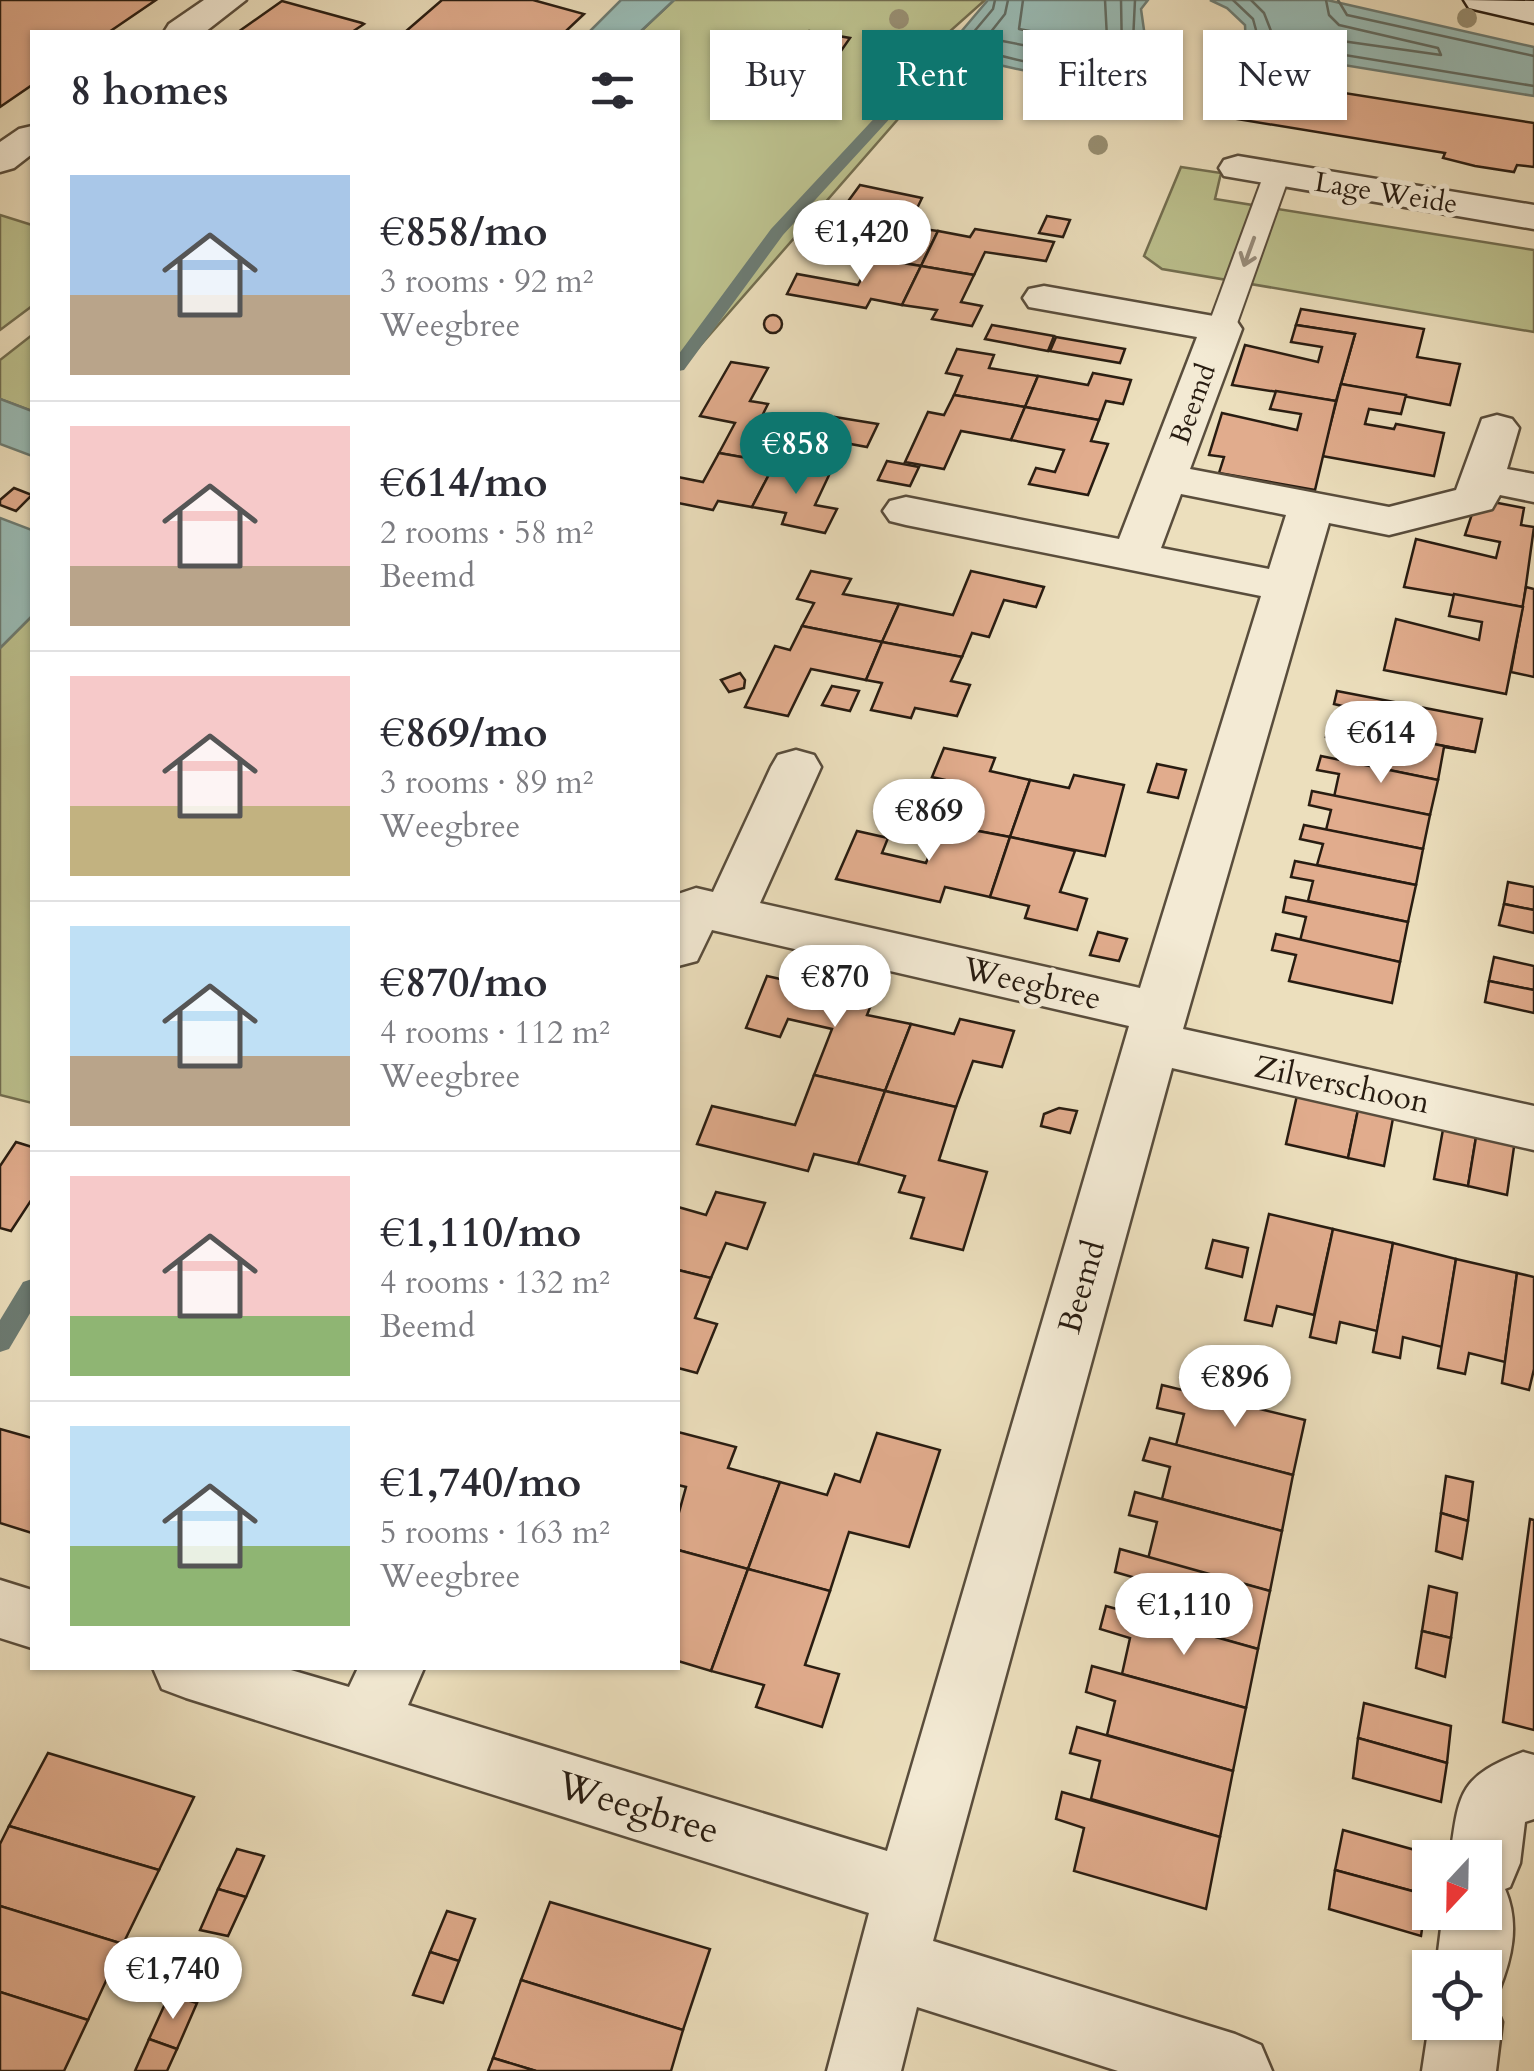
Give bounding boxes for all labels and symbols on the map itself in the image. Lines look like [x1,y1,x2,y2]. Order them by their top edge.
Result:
street label: Lage Weide [1312,163,1460,223]
pin: €1,420 [781,200,943,285]
one-way arrow [1239,235,1257,266]
street label: Beemd [1161,358,1225,450]
pin: €858 [737,412,855,497]
pin: €614 [1322,701,1440,786]
pin: €869 [870,779,988,864]
pin: €870 [776,945,894,1030]
street label: Weegbree [958,947,1105,1021]
street label: Zilverschoon [1250,1045,1434,1125]
street label: Beemd [1048,1235,1116,1339]
pin: €896 [1176,1345,1294,1430]
pin: €1,110 [1103,1573,1265,1658]
street label: Weegbree [550,1758,725,1857]
north arrow [1412,1840,1502,1930]
pin: €1,740 [92,1937,254,2022]

